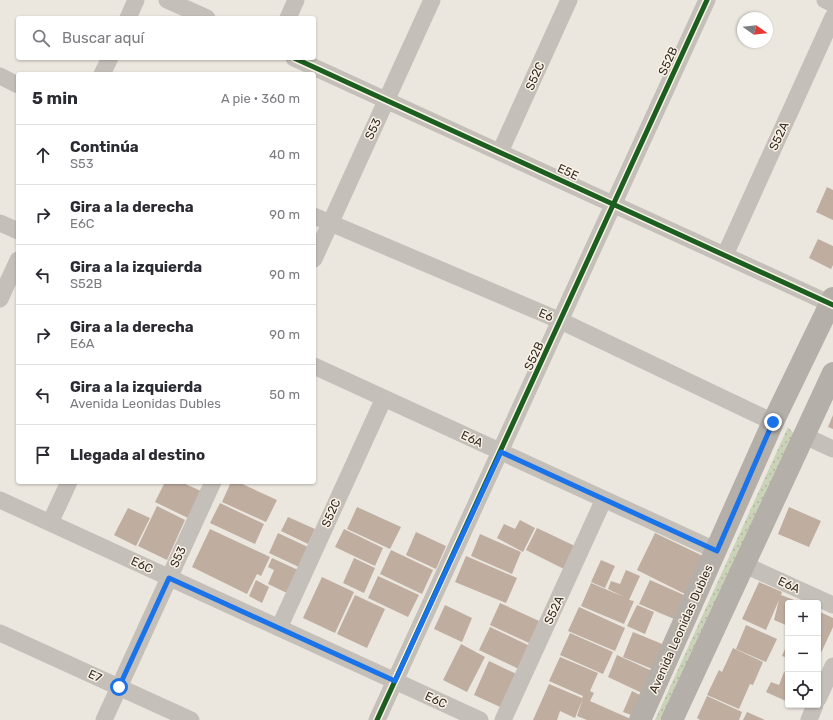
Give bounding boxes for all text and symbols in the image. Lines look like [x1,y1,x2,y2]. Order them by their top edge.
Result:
north arrow [737,12,773,48]
search box [16,16,316,60]
icon: search [30,27,52,49]
text: Buscar aquí [62,29,144,47]
street label: S52B [656,45,680,77]
street label: S52C [523,60,547,92]
text: 5 min [32,88,78,108]
text: A pie · 360 m [221,91,300,106]
street label: S53 [362,116,384,142]
street label: S52A [766,120,792,152]
text: Continúa [70,138,139,156]
icon: ahead [32,144,54,166]
text: 40 m [269,147,300,162]
text: S53 [70,156,94,171]
street label: E5E [555,161,581,183]
text: Gira a la derecha [70,198,194,216]
icon: right [32,204,54,226]
text: 90 m [269,207,300,222]
text: E6C [70,216,94,231]
text: Gira a la izquierda [70,258,202,276]
icon: left [32,264,54,286]
text: 90 m [269,267,300,282]
text: S52B [70,276,102,291]
street label: E6 [537,306,555,324]
text: Gira a la derecha [70,318,194,336]
icon: right [32,324,54,346]
text: 90 m [269,327,300,342]
text: E6A [70,336,94,351]
street label: S52B [521,340,547,372]
text: Gira a la izquierda [70,378,202,396]
icon: left [32,384,54,406]
text: 50 m [269,387,300,402]
text: Avenida Leonidas Dubles [70,396,221,411]
route end [764,413,782,431]
street label: E6A [459,428,485,450]
icon: arrive [32,444,54,466]
text: Llegada al destino [70,446,205,464]
street label: S52C [319,497,343,529]
street label: S53 [167,544,189,570]
street label: E6C [129,554,155,576]
street label: Avenida Leonidas Dubles [646,563,716,695]
street label: E6A [776,574,802,596]
street label: S52A [541,594,567,626]
map controls [785,600,821,708]
button: + [785,600,821,636]
button: − [785,636,821,672]
street label: E7 [86,667,104,685]
button: locate [785,672,821,708]
route start [110,678,128,696]
street label: E6C [423,689,449,711]

